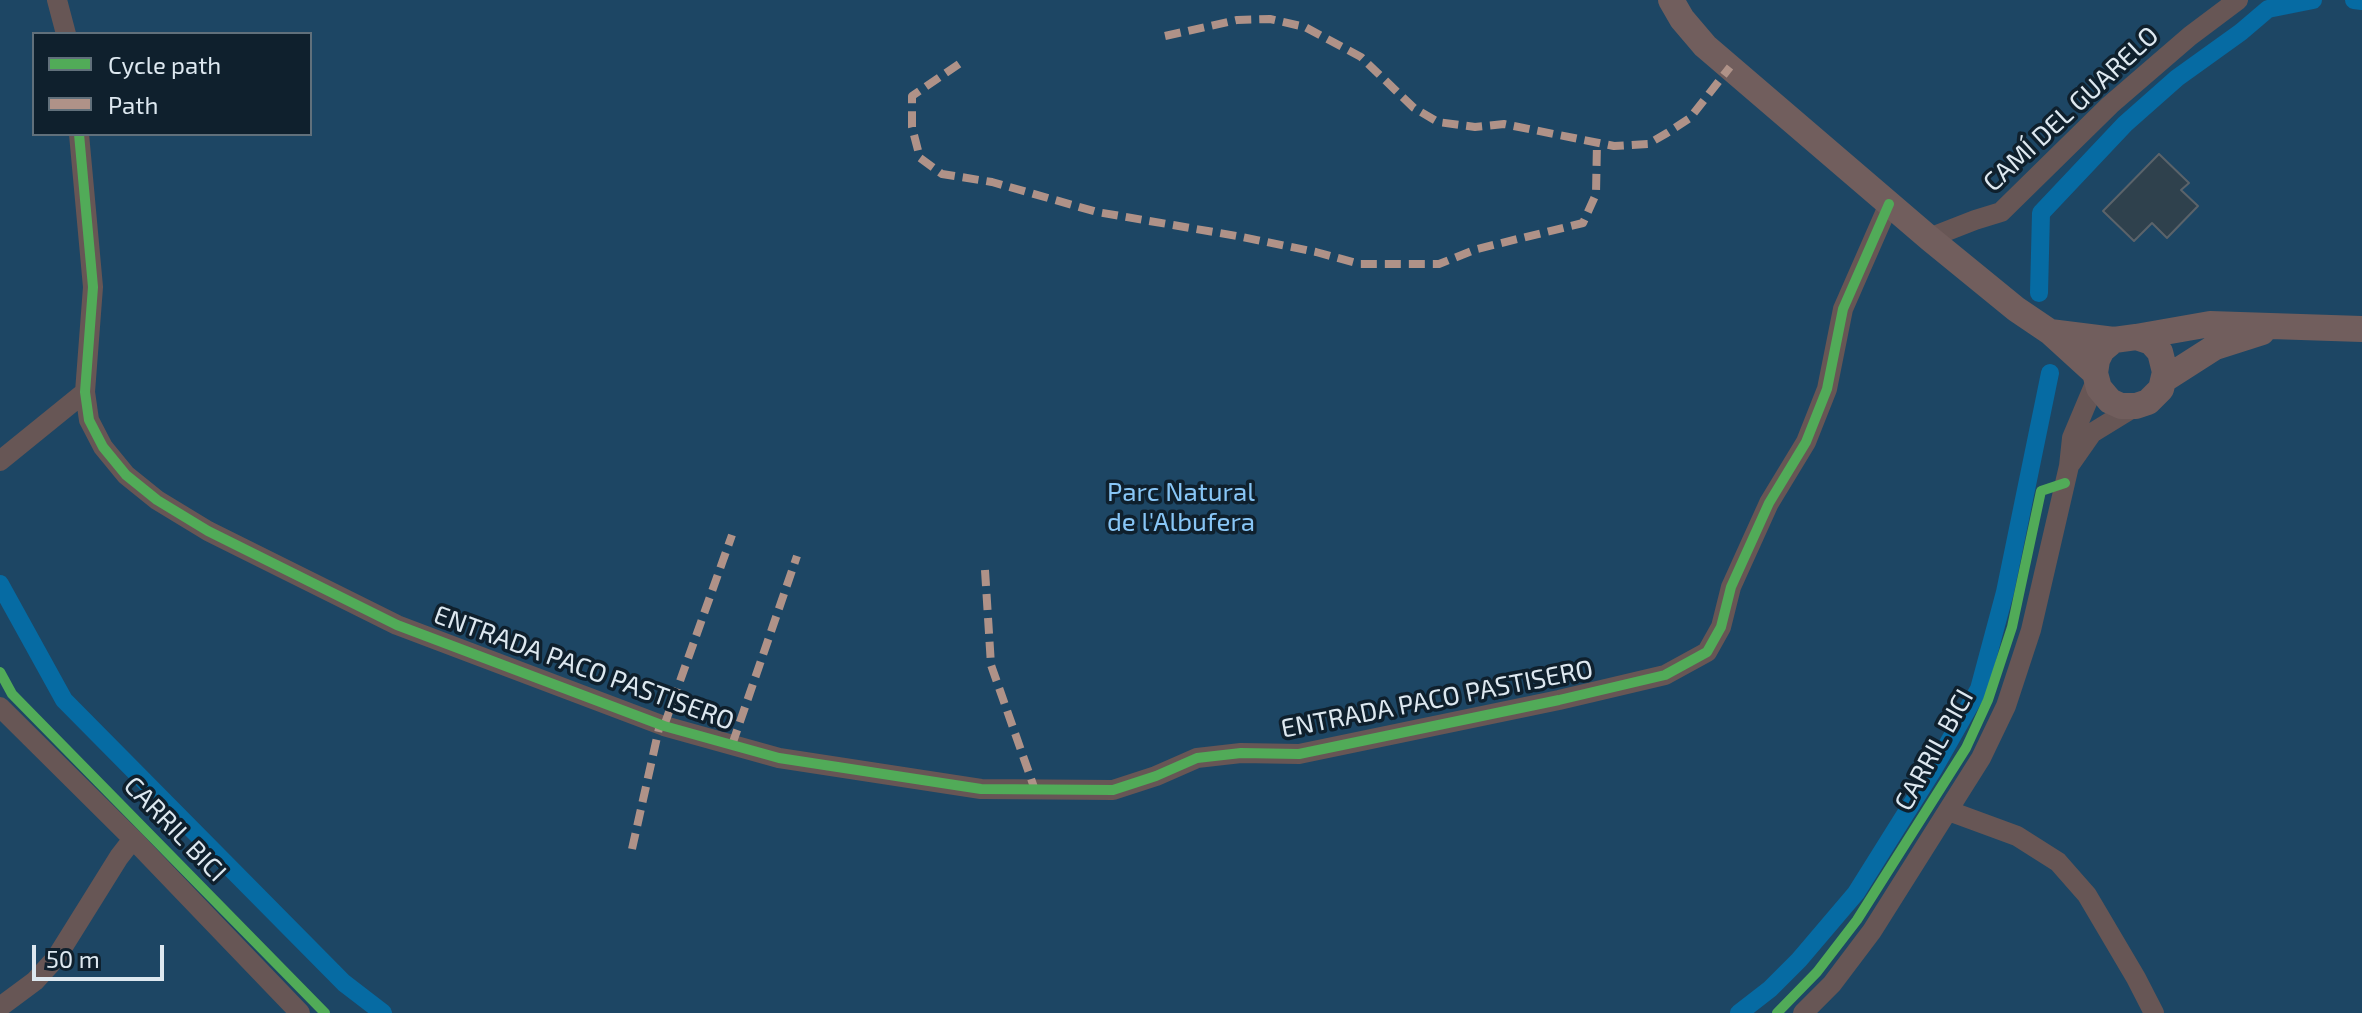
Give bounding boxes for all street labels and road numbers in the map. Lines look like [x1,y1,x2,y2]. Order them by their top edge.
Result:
street label: CAMÍ DEL GUARELO [1977,20,2165,198]
street label: ENTRADA PACO PASTISERO [430,599,738,737]
street label: ENTRADA PACO PASTISERO [1278,653,1596,745]
street label: CARRIL BICI [1888,684,1980,816]
street label: CARRIL BICI [117,770,233,888]

